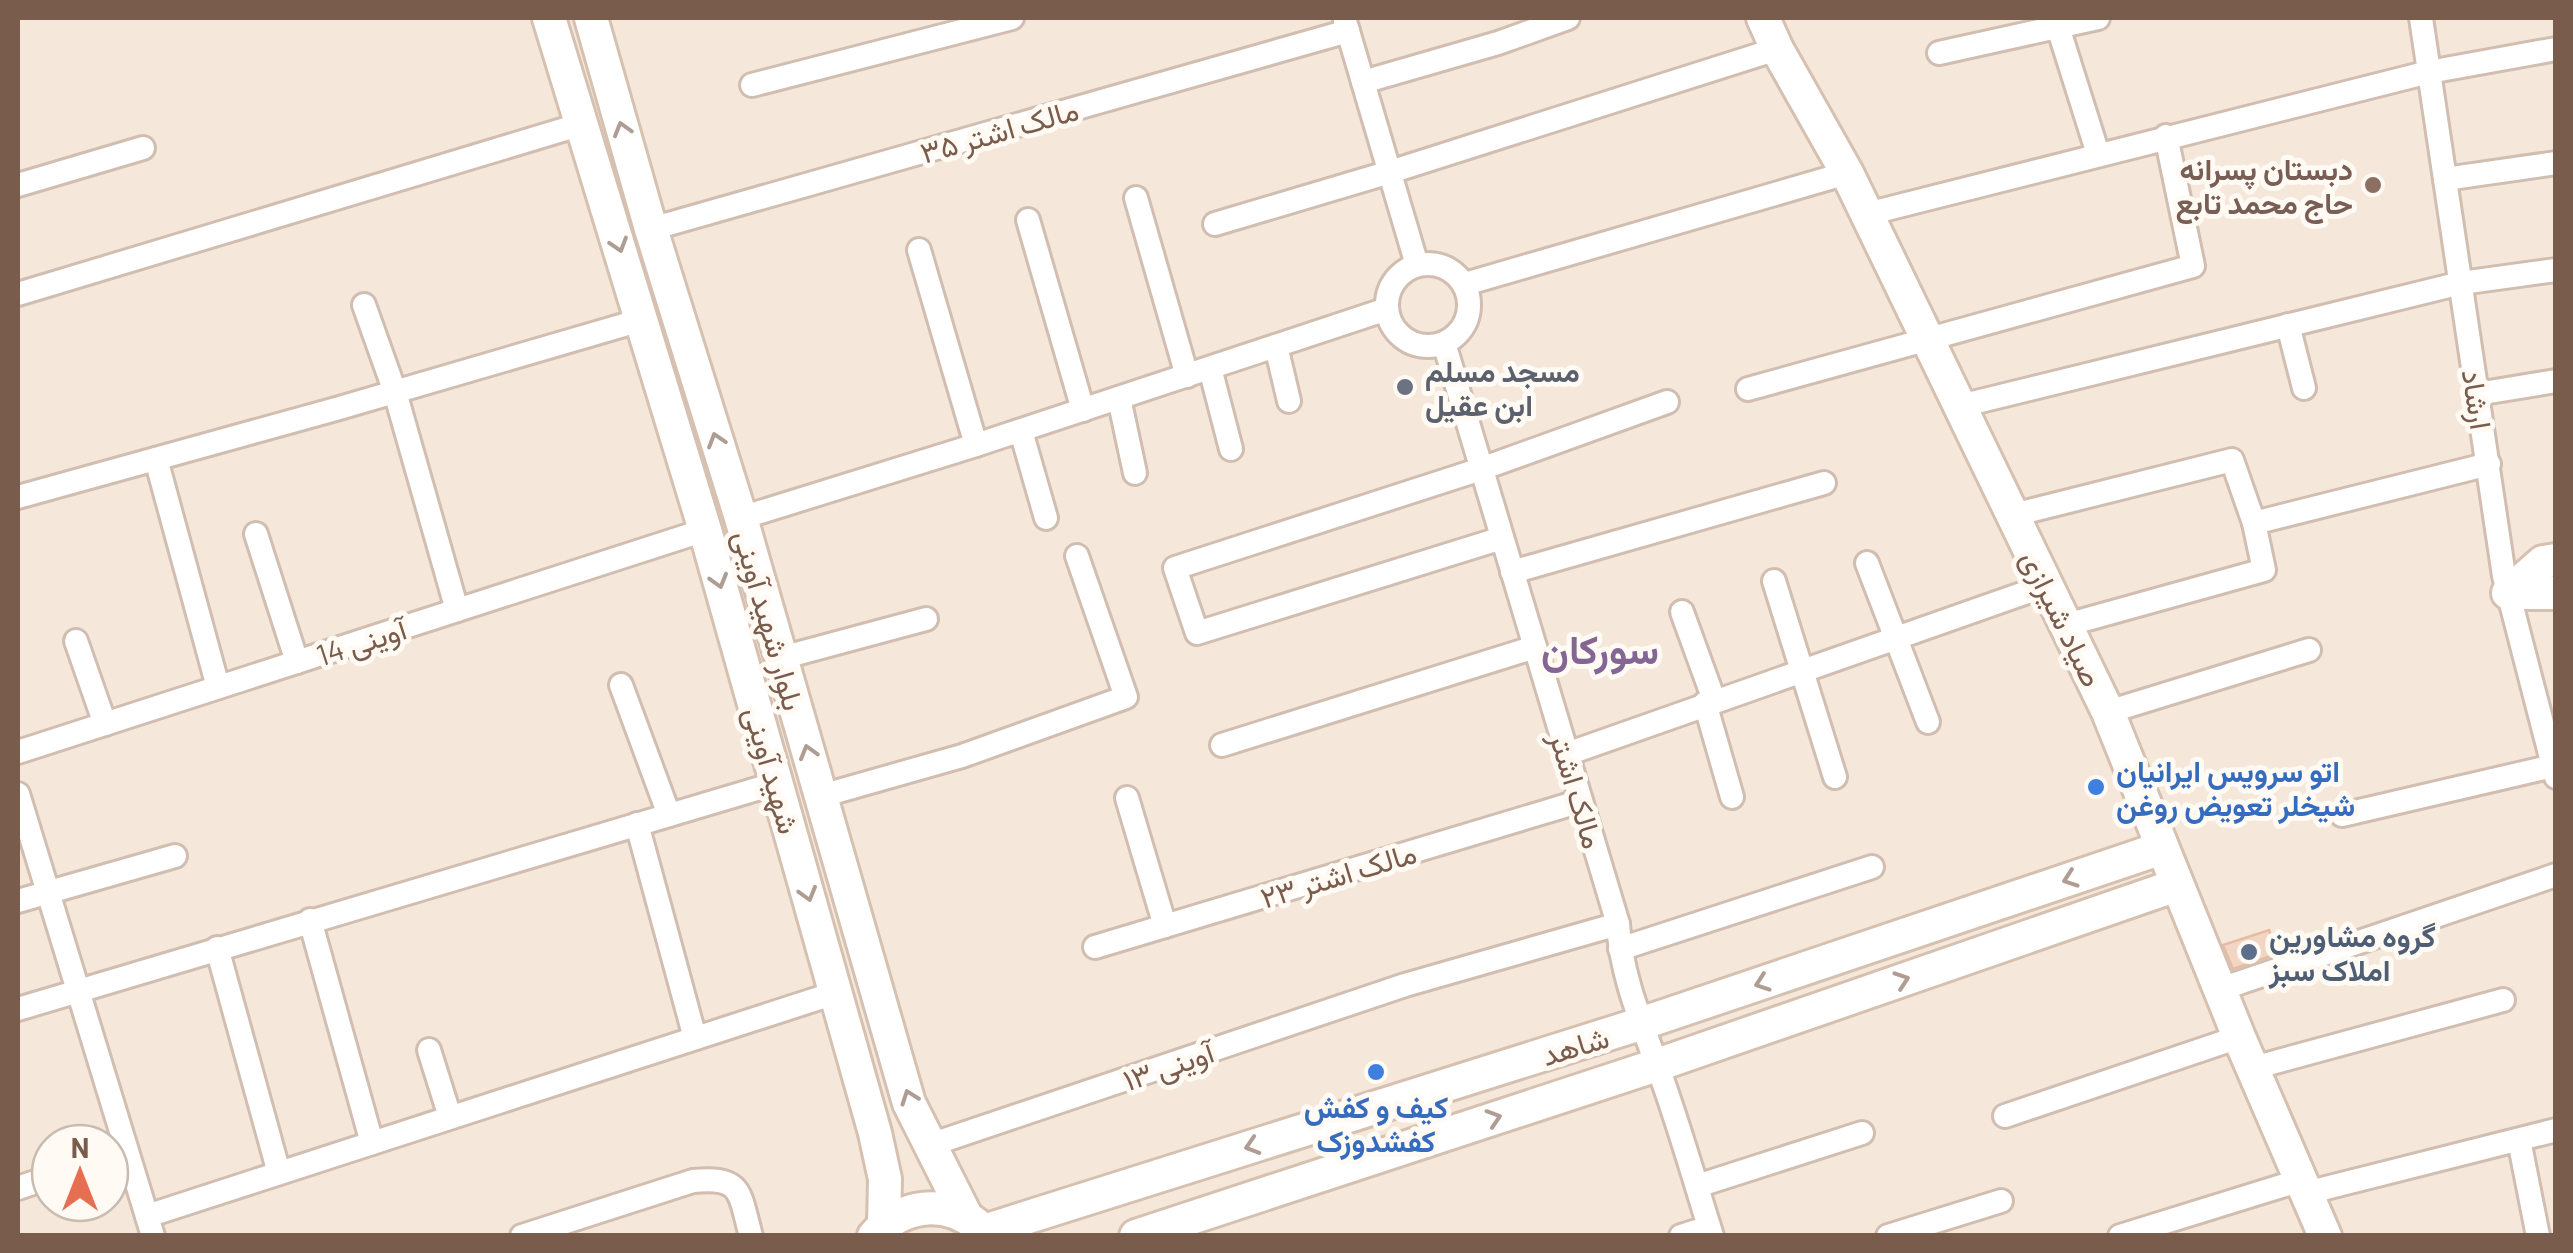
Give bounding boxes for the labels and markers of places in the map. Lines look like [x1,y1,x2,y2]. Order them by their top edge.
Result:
place label: دبستان پسرانه حاج محمد تابع [2176,150,2353,224]
marker: دبستان پسرانه حاج محمد تابع [2362,174,2384,196]
place label: مسجد مسلم ابن عقیل [1425,352,1580,424]
marker: مسجد مسلم ابن عقیل [1394,376,1416,398]
place label: اتو سرویس ایرانیان شیخلر تعویض روغن [2116,752,2355,824]
marker: اتو سرویس ایرانیان شیخلر تعویض روغن [2085,776,2107,798]
place label: گروه مشاورین املاک سبز [2268,917,2436,989]
marker: گروه مشاورین املاک سبز [2238,941,2260,963]
marker: کیف و کفش کفشدوزک [1365,1061,1387,1083]
place label: کیف و کفش کفشدوزک [1304,1088,1448,1160]

